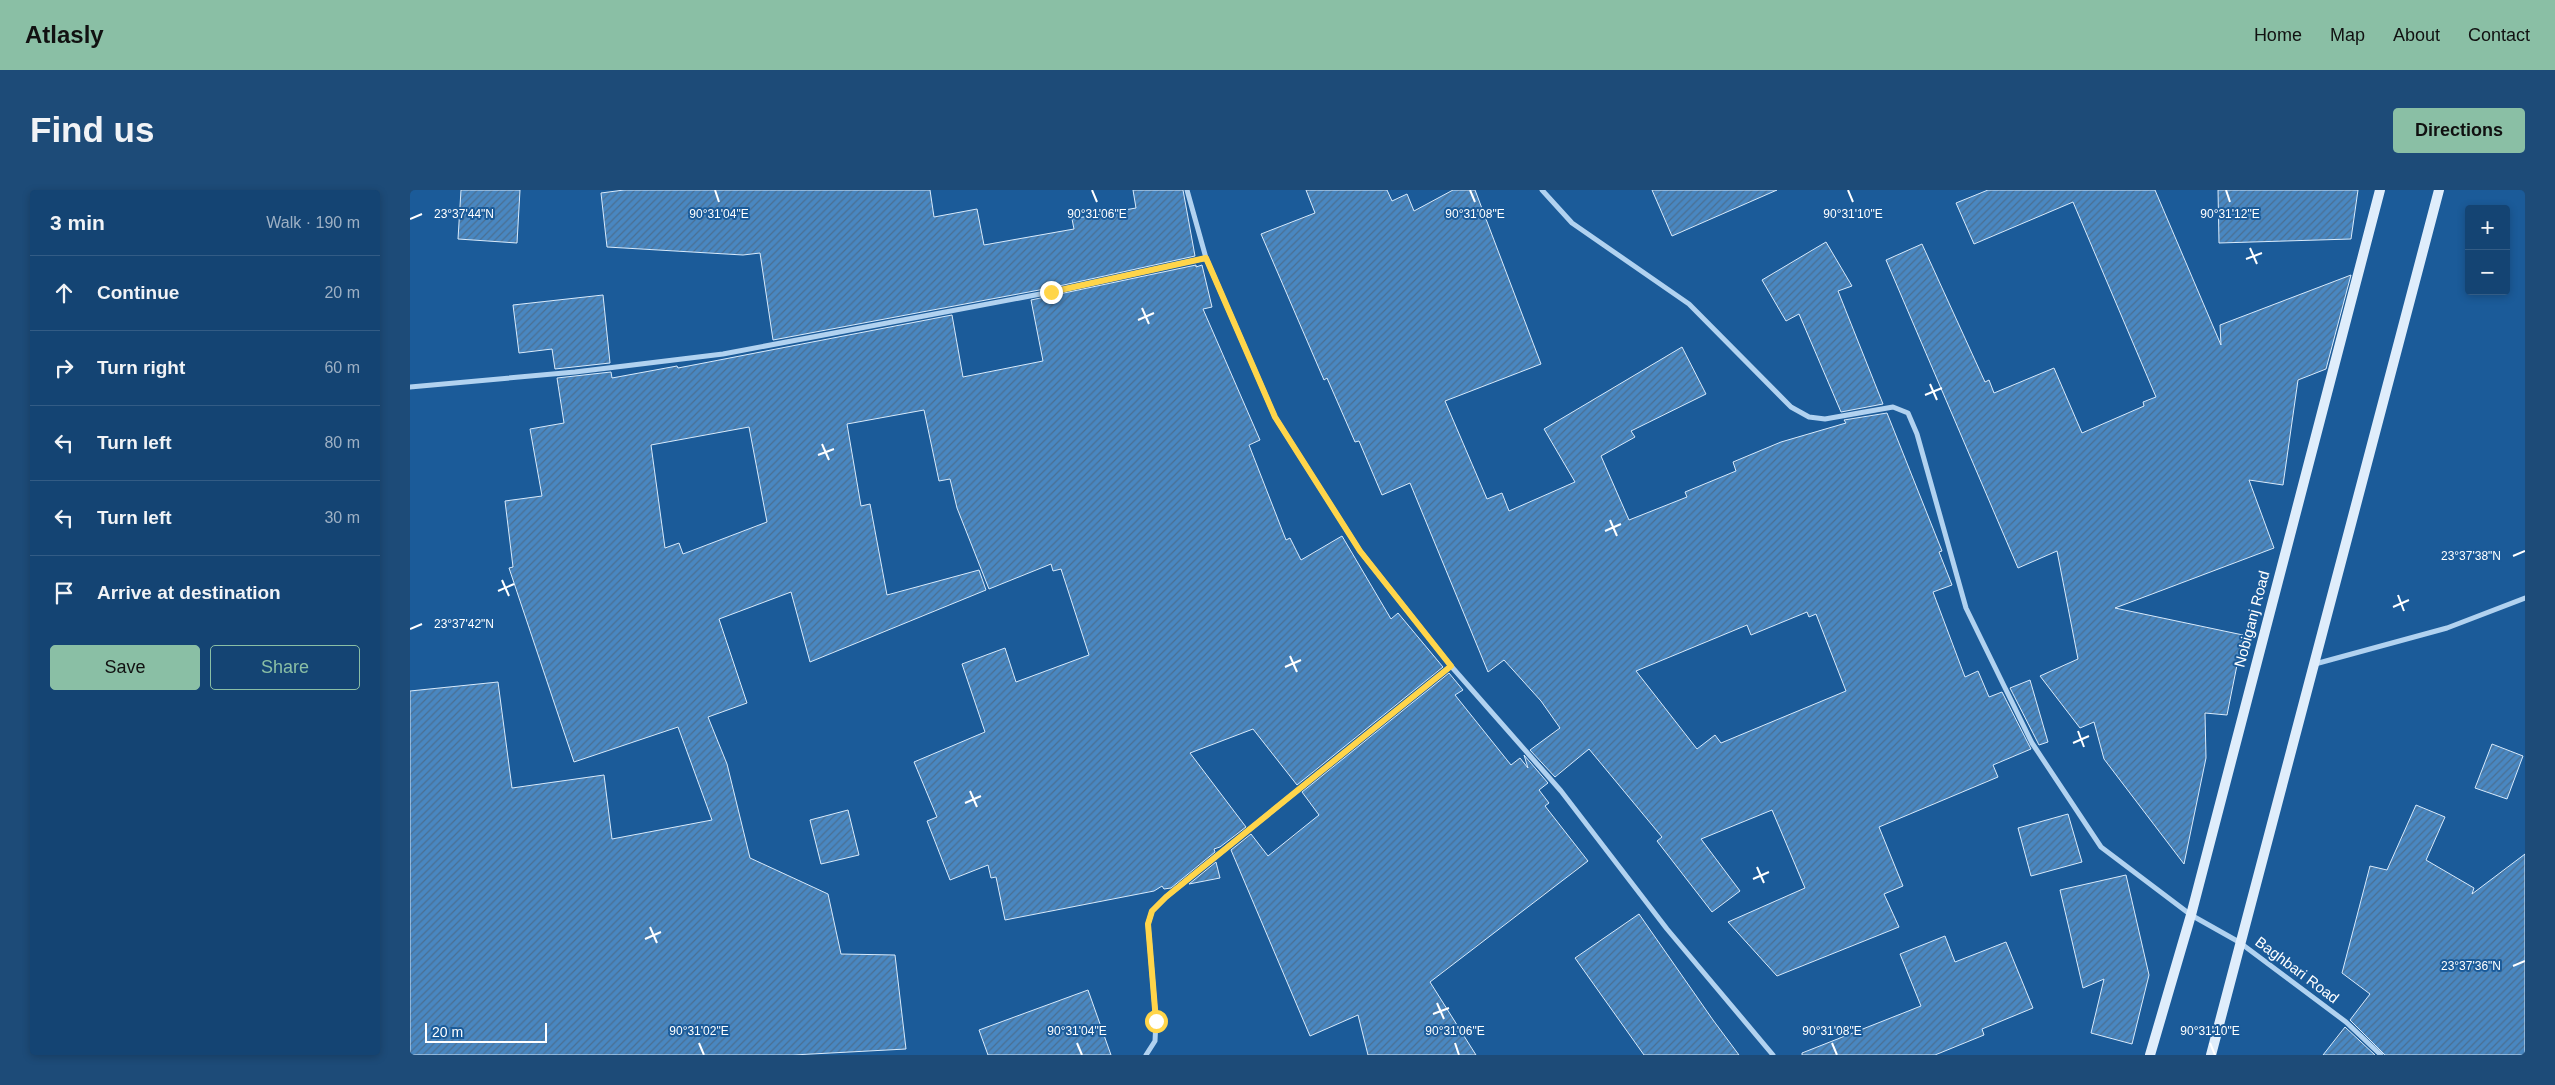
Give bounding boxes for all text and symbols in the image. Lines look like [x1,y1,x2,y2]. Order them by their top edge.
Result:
text: Atlasly [25,21,104,48]
text: Home [2254,25,2302,45]
text: Map [2330,25,2365,45]
text: About [2393,25,2440,45]
text: Contact [2468,25,2530,45]
button: Directions [2393,108,2525,153]
text: Find us [30,110,154,149]
map controls [2465,205,2510,295]
button: + [2465,205,2510,250]
text: 23°37'44"N [434,207,494,221]
text: 90°31'04"E [689,207,749,221]
text: 90°31'06"E [1067,207,1127,221]
text: 90°31'08"E [1445,207,1505,221]
text: 90°31'10"E [1823,207,1883,221]
text: 90°31'12"E [2200,207,2260,221]
text: 3 min [50,211,105,234]
text: Walk · 190 m [266,214,360,231]
button: − [2465,250,2510,295]
icon: ahead [50,279,78,307]
route end [1040,281,1063,304]
text: Continue [97,282,179,303]
text: 20 m [324,284,360,301]
icon: right [50,354,78,382]
text: Turn right [97,357,185,378]
text: 60 m [324,359,360,376]
icon: left [50,429,78,457]
text: Turn left [97,432,172,453]
text: 80 m [324,434,360,451]
icon: left [50,504,78,532]
text: Turn left [97,507,172,528]
text: 30 m [324,509,360,526]
text: 23°37'38"N [2441,549,2501,563]
street label: Nobiganj Road [2230,569,2273,669]
icon: arrive [50,579,78,607]
text: Arrive at destination [97,582,281,603]
text: 23°37'42"N [434,617,494,631]
button: Save [50,645,200,690]
button: Share [210,645,360,690]
street label: Baghbari Road [2252,933,2342,1007]
text: 23°37'36"N [2441,959,2501,973]
route start [1145,1010,1168,1033]
scale bar [425,1020,548,1043]
text: 20 m [432,1024,463,1040]
text: 90°31'02"E [669,1024,729,1038]
text: 90°31'04"E [1047,1024,1107,1038]
text: 90°31'06"E [1425,1024,1485,1038]
text: 90°31'08"E [1802,1024,1862,1038]
text: 90°31'10"E [2180,1024,2240,1038]

